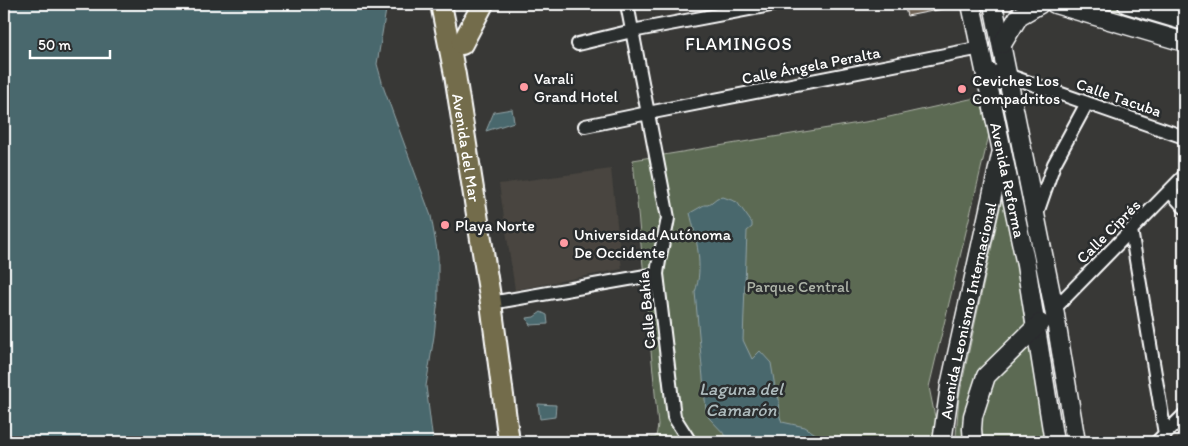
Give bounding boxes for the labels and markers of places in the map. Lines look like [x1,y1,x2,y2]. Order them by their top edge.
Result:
place label: Varali Grand Hotel [534,69,618,106]
place label: Ceviches Los Compadritos [972,71,1060,108]
marker: Varali Grand Hotel [518,81,530,93]
marker: Ceviches Los Compadritos [956,83,968,95]
place label: Playa Norte [455,216,535,235]
marker: Playa Norte [439,219,451,231]
place label: Universidad Autónoma De Occidente [574,225,732,262]
marker: Universidad Autónoma De Occidente [558,237,570,249]

